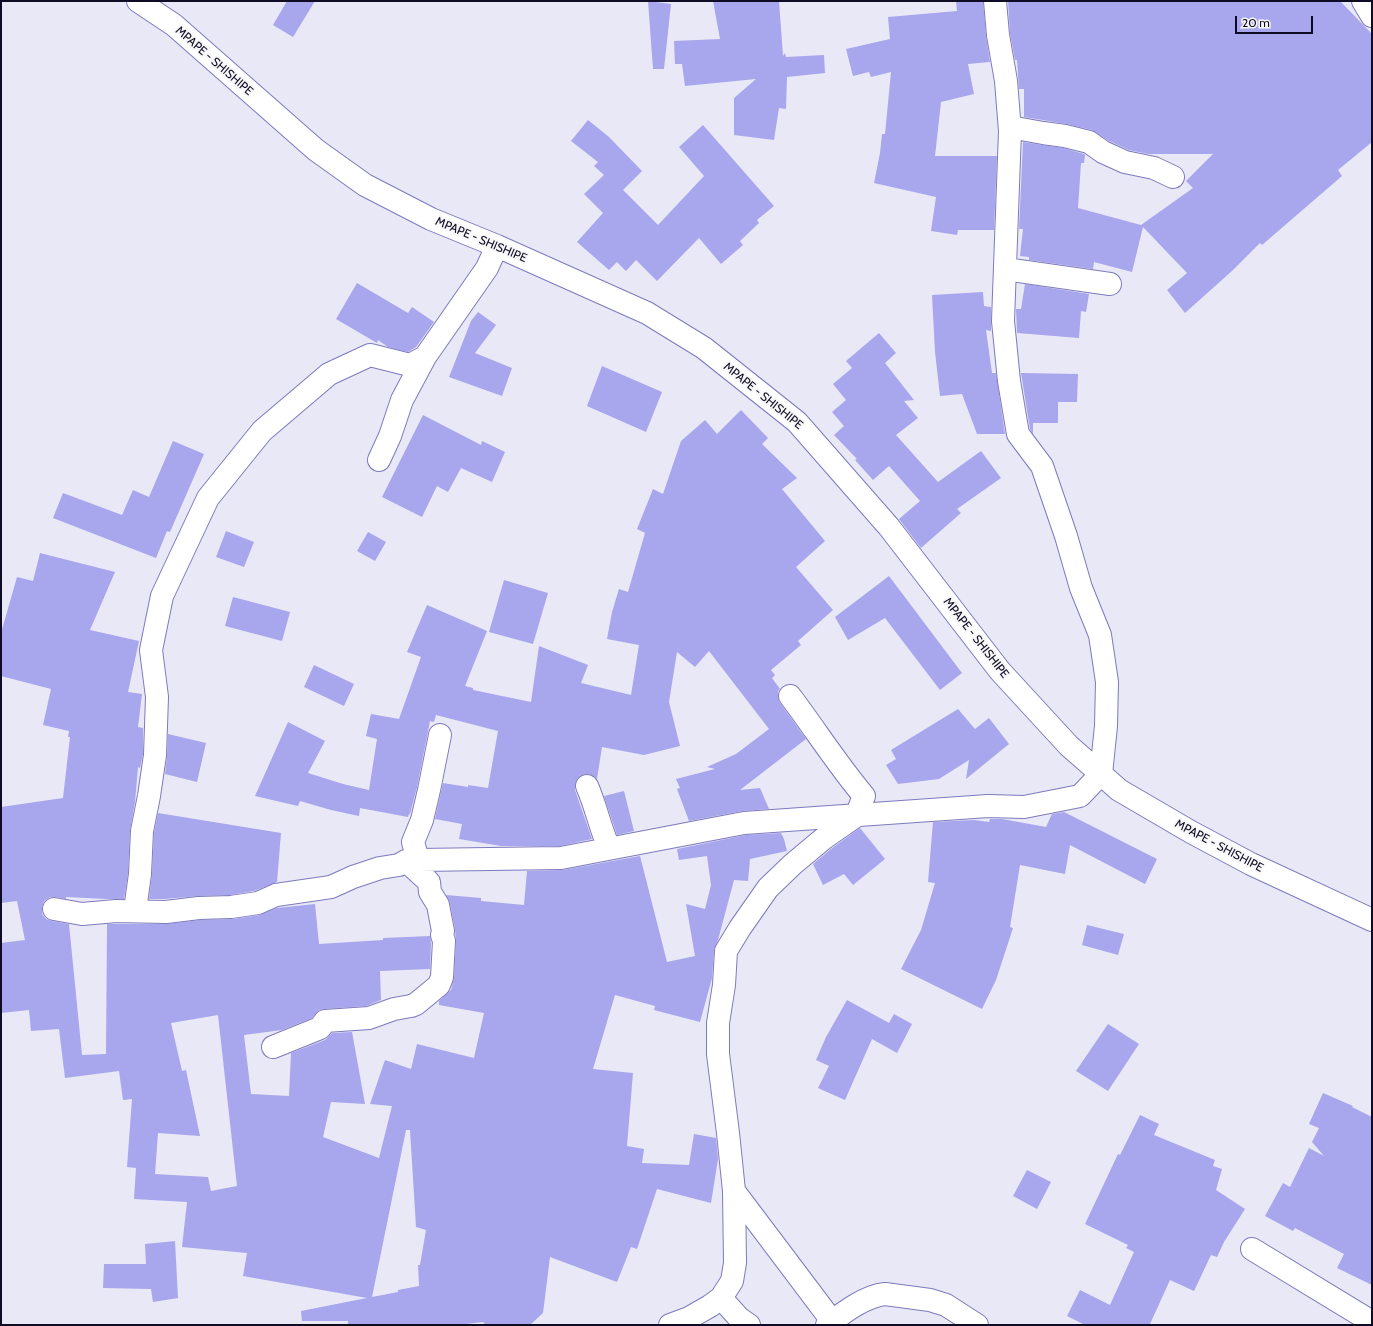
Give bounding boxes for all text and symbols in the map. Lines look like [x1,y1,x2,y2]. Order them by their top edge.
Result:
scale bar [1237,8,1315,34]
text: 20 m [1242,15,1270,30]
street label: MPAPE - SHISHIPE [172,23,256,99]
street label: MPAPE - SHISHIPE [433,214,529,266]
street label: MPAPE - SHISHIPE [720,360,806,432]
street label: MPAPE - SHISHIPE [940,595,1012,681]
street label: MPAPE - SHISHIPE [1172,817,1266,875]

